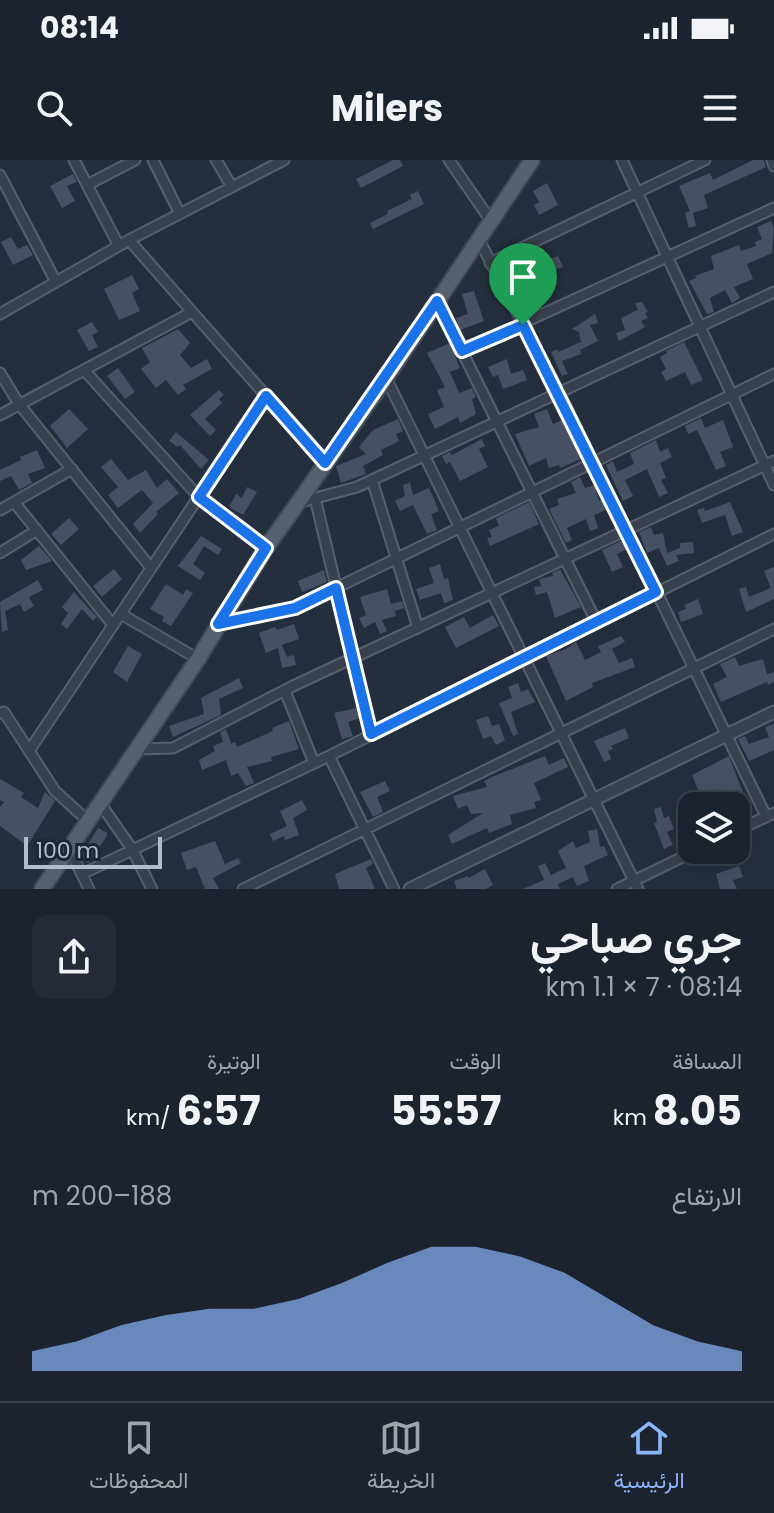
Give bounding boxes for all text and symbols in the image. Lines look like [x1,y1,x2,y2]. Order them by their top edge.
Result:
text: 08:14 [40,6,119,49]
text: Milers [331,83,443,134]
icon: search [32,86,76,130]
icon: menu [698,86,742,130]
pin [489,243,557,325]
icon: arrive [501,255,545,299]
map controls [678,792,750,864]
button: layers [678,792,750,864]
scale bar [24,833,162,869]
text: 100 m [36,835,99,866]
text: جري صباحي [530,907,742,968]
button: share [32,915,116,999]
text: 08:14 · 7 × 1.1 km [546,969,742,1005]
text: الوتيرة [207,1046,261,1077]
text: الوقت [450,1046,501,1077]
text: المسافة [672,1046,742,1077]
text: 6:57 [176,1083,261,1139]
text: 55:57 [391,1083,501,1139]
text: 8.05 [653,1083,742,1139]
text: /km [126,1102,176,1133]
text: km [613,1102,653,1133]
text: 188–200 m [32,1178,172,1214]
text: الارتفاع [671,1178,742,1214]
tab: المحفوظات [89,1416,188,1500]
tab: الخريطة [367,1416,435,1500]
tab: الرئيسية [614,1416,685,1500]

